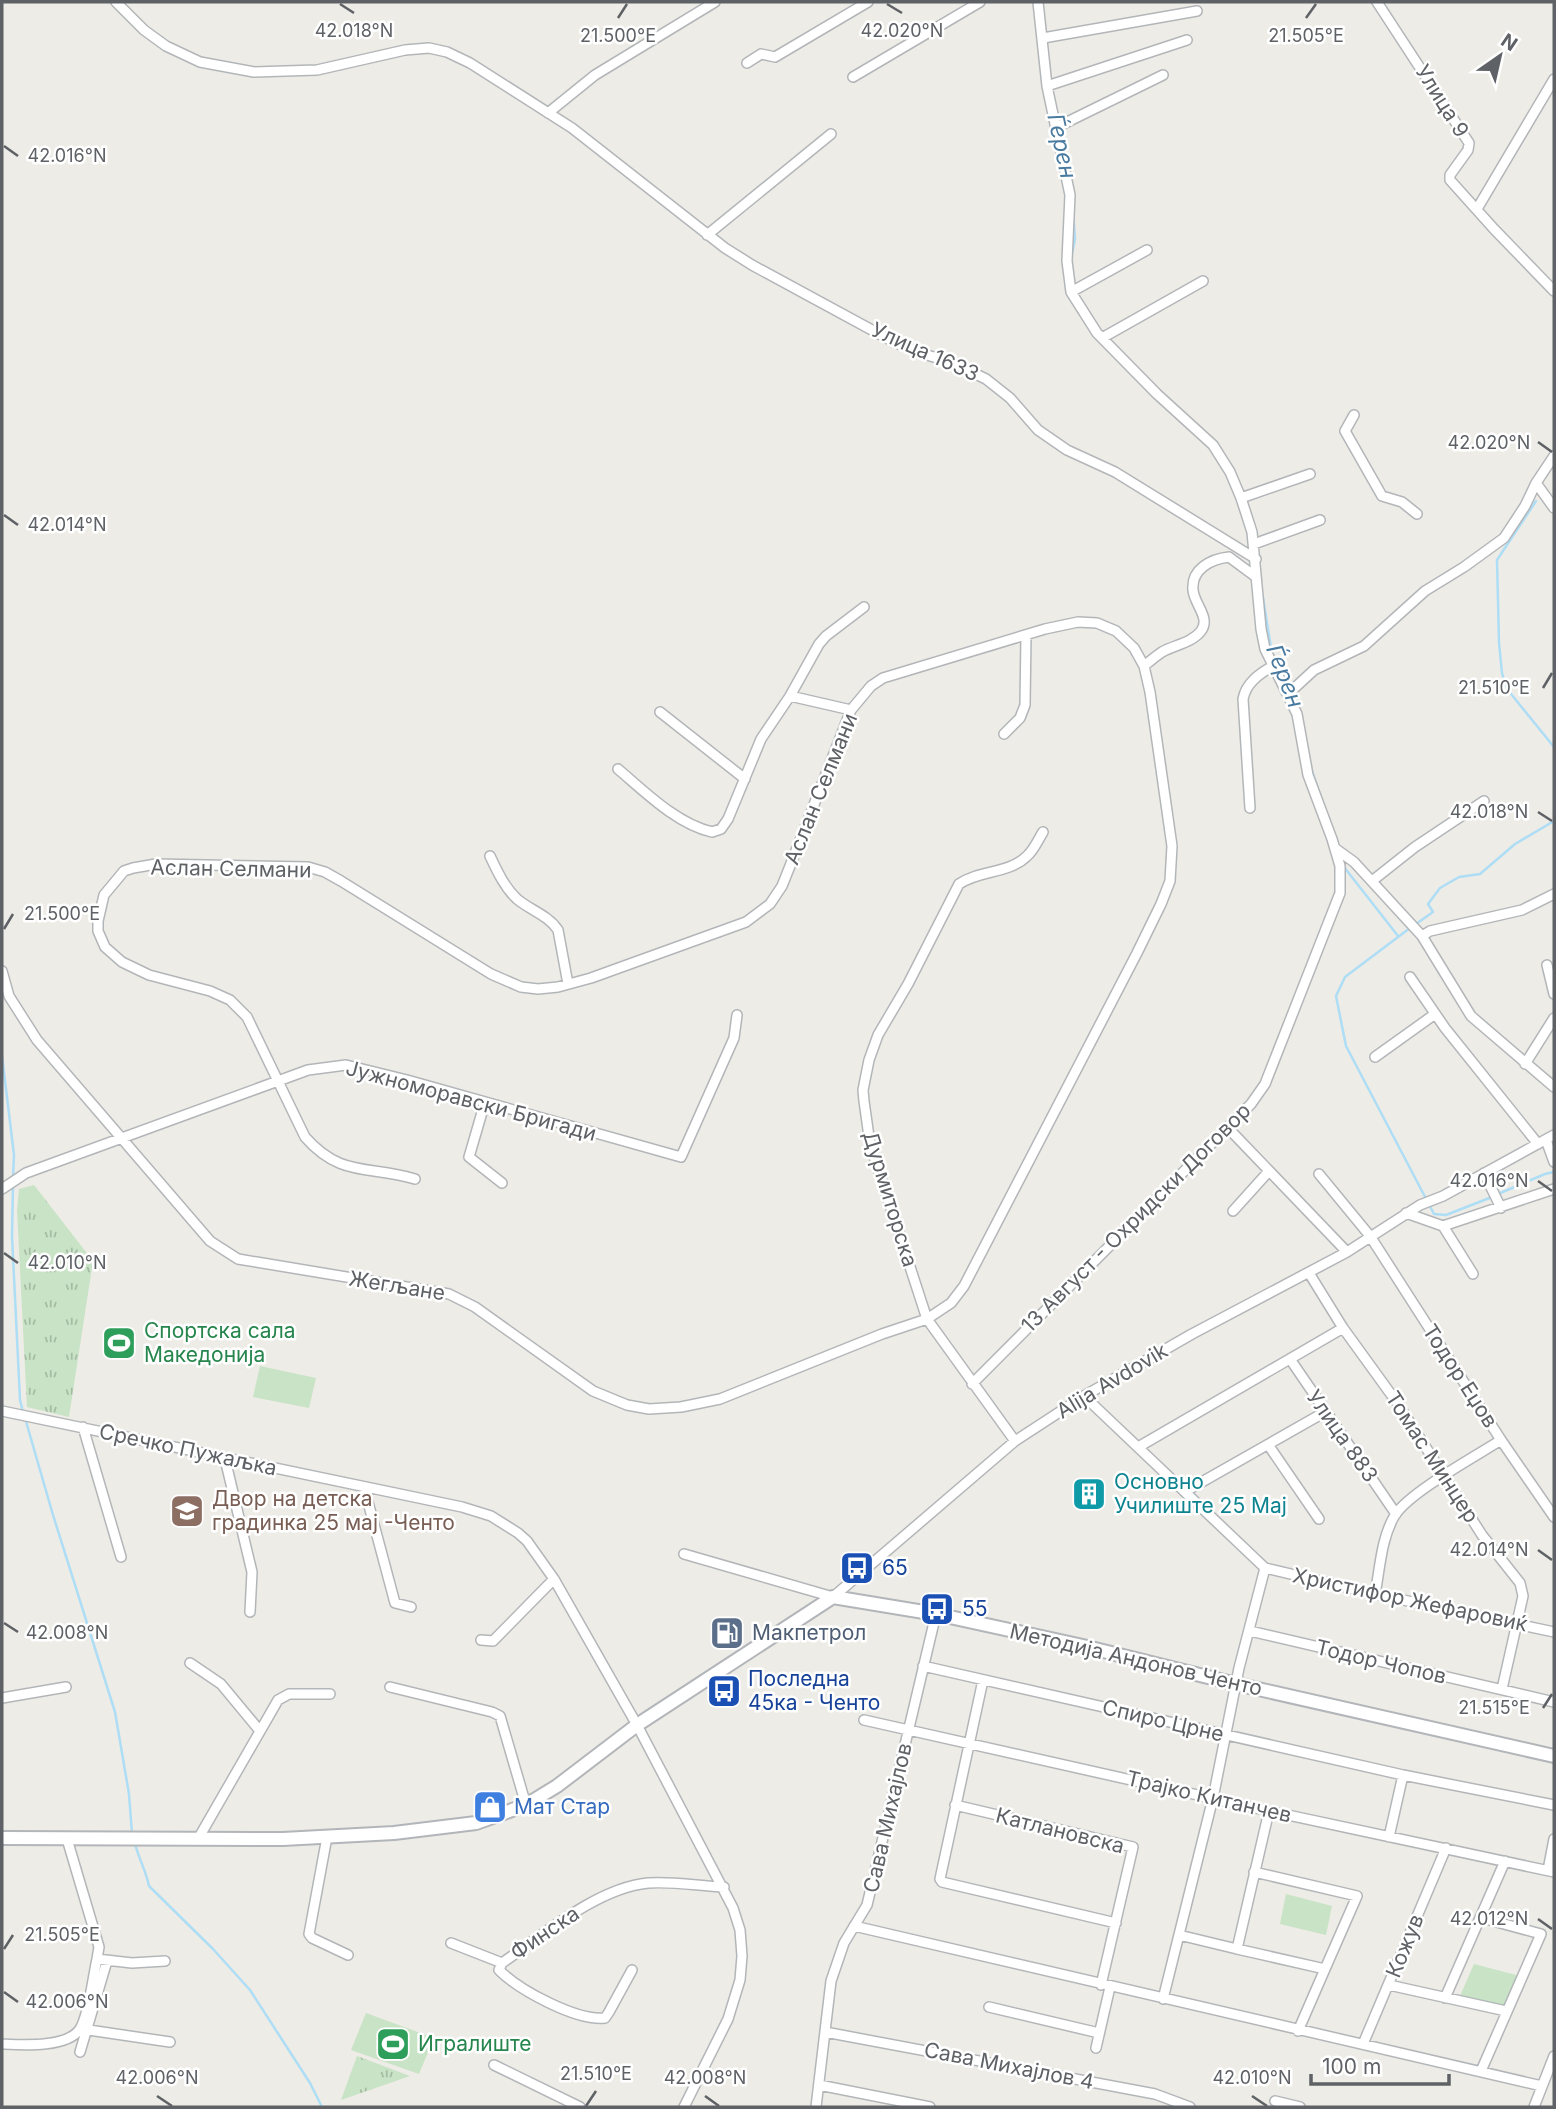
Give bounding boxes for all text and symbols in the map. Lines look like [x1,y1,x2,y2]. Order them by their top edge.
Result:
text: 42.018°N [315,20,393,41]
text: 42.020°N [861,20,943,41]
north arrow [1465,21,1535,91]
text: 21.500°E [580,25,656,46]
text: 21.505°E [1268,25,1344,46]
text: N [1497,29,1522,56]
street label: Улица 9 [1410,60,1474,142]
water label: Ѓерен [1041,111,1083,181]
text: 42.016°N [28,145,106,166]
street label: Улица 1633 [867,317,983,386]
text: 42.020°N [1448,432,1530,453]
text: 42.014°N [27,514,107,535]
water label: Ѓерен [1260,640,1310,712]
text: 21.510°E [1458,677,1530,698]
street label: Аслан Селмани [779,709,862,868]
text: 42.018°N [1450,801,1528,822]
street label: Аслан Селмани [150,855,312,882]
text: 21.500°E [24,903,100,924]
street label: Јужноморавски Бригади [343,1055,599,1146]
street label: 13 Август - Охридски Договор [1016,1098,1256,1338]
street label: Дурмиторска [858,1128,923,1270]
text: 42.016°N [1450,1170,1528,1191]
text: 42.010°N [27,1252,107,1273]
street label: Жегљане [347,1266,447,1305]
place label: Спортска сала Македонија [144,1318,296,1367]
street label: Тодор Еџов [1418,1319,1503,1432]
sports icon: Спортска сала Македонија [100,1324,138,1362]
street label: Alija Avdovik [1052,1337,1172,1424]
street label: Улица 883 [1302,1385,1383,1487]
street label: Томас Минцер [1381,1386,1484,1527]
street label: Сречко Пужаљка [97,1418,279,1481]
place label: Основно Училиште 25 Мај [1114,1469,1287,1518]
building icon: Основно Училиште 25 Мај [1070,1475,1108,1513]
place label: Двор на детска градинка 25 мај -Ченто [212,1486,455,1535]
school or university icon: Двор на детска градинка 25 мај -Ченто [168,1492,206,1530]
text: 42.014°N [1449,1539,1529,1560]
bus stop icon: 65 [838,1549,876,1587]
place label: 65 [882,1555,908,1580]
street label: Христифор Жефаровиќ [1290,1562,1530,1637]
bus stop icon: 55 [918,1590,956,1628]
place label: 55 [962,1596,988,1621]
fuel station icon: Макпетрол [708,1614,746,1652]
street label: Методија Андонов Ченто [1007,1618,1265,1701]
place label: Макпетрол [752,1620,866,1645]
text: 42.008°N [26,1622,108,1643]
street label: Тодор Чопов [1313,1634,1449,1689]
place label: Последна 45ка - Ченто [748,1666,880,1715]
bus stop icon: Последна 45ка - Ченто [705,1672,743,1710]
street label: Спиро Црне [1100,1694,1226,1747]
text: 21.515°E [1458,1697,1530,1718]
street label: Сава Михајлов [858,1741,917,1895]
street label: Трајко Китанчев [1124,1765,1294,1828]
shop icon: Мат Стар [471,1788,509,1826]
place label: Мат Стар [514,1794,610,1819]
street label: Катлановска [993,1802,1127,1859]
street label: Финска [506,1901,584,1965]
text: 42.012°N [1450,1908,1528,1929]
street label: Кожув [1381,1910,1429,1981]
text: 21.505°E [24,1924,100,1945]
text: 42.006°N [26,1991,108,2012]
sports icon: Игралиште [374,2025,412,2063]
place label: Игралиште [418,2031,532,2056]
street label: Сава Михајлов 4 [922,2037,1096,2094]
scale bar [1311,2042,1449,2086]
text: 100 m [1322,2054,1381,2079]
text: 21.510°E [560,2063,632,2084]
text: 42.006°N [116,2067,198,2088]
text: 42.008°N [664,2067,746,2088]
text: 42.010°N [1212,2067,1292,2088]

